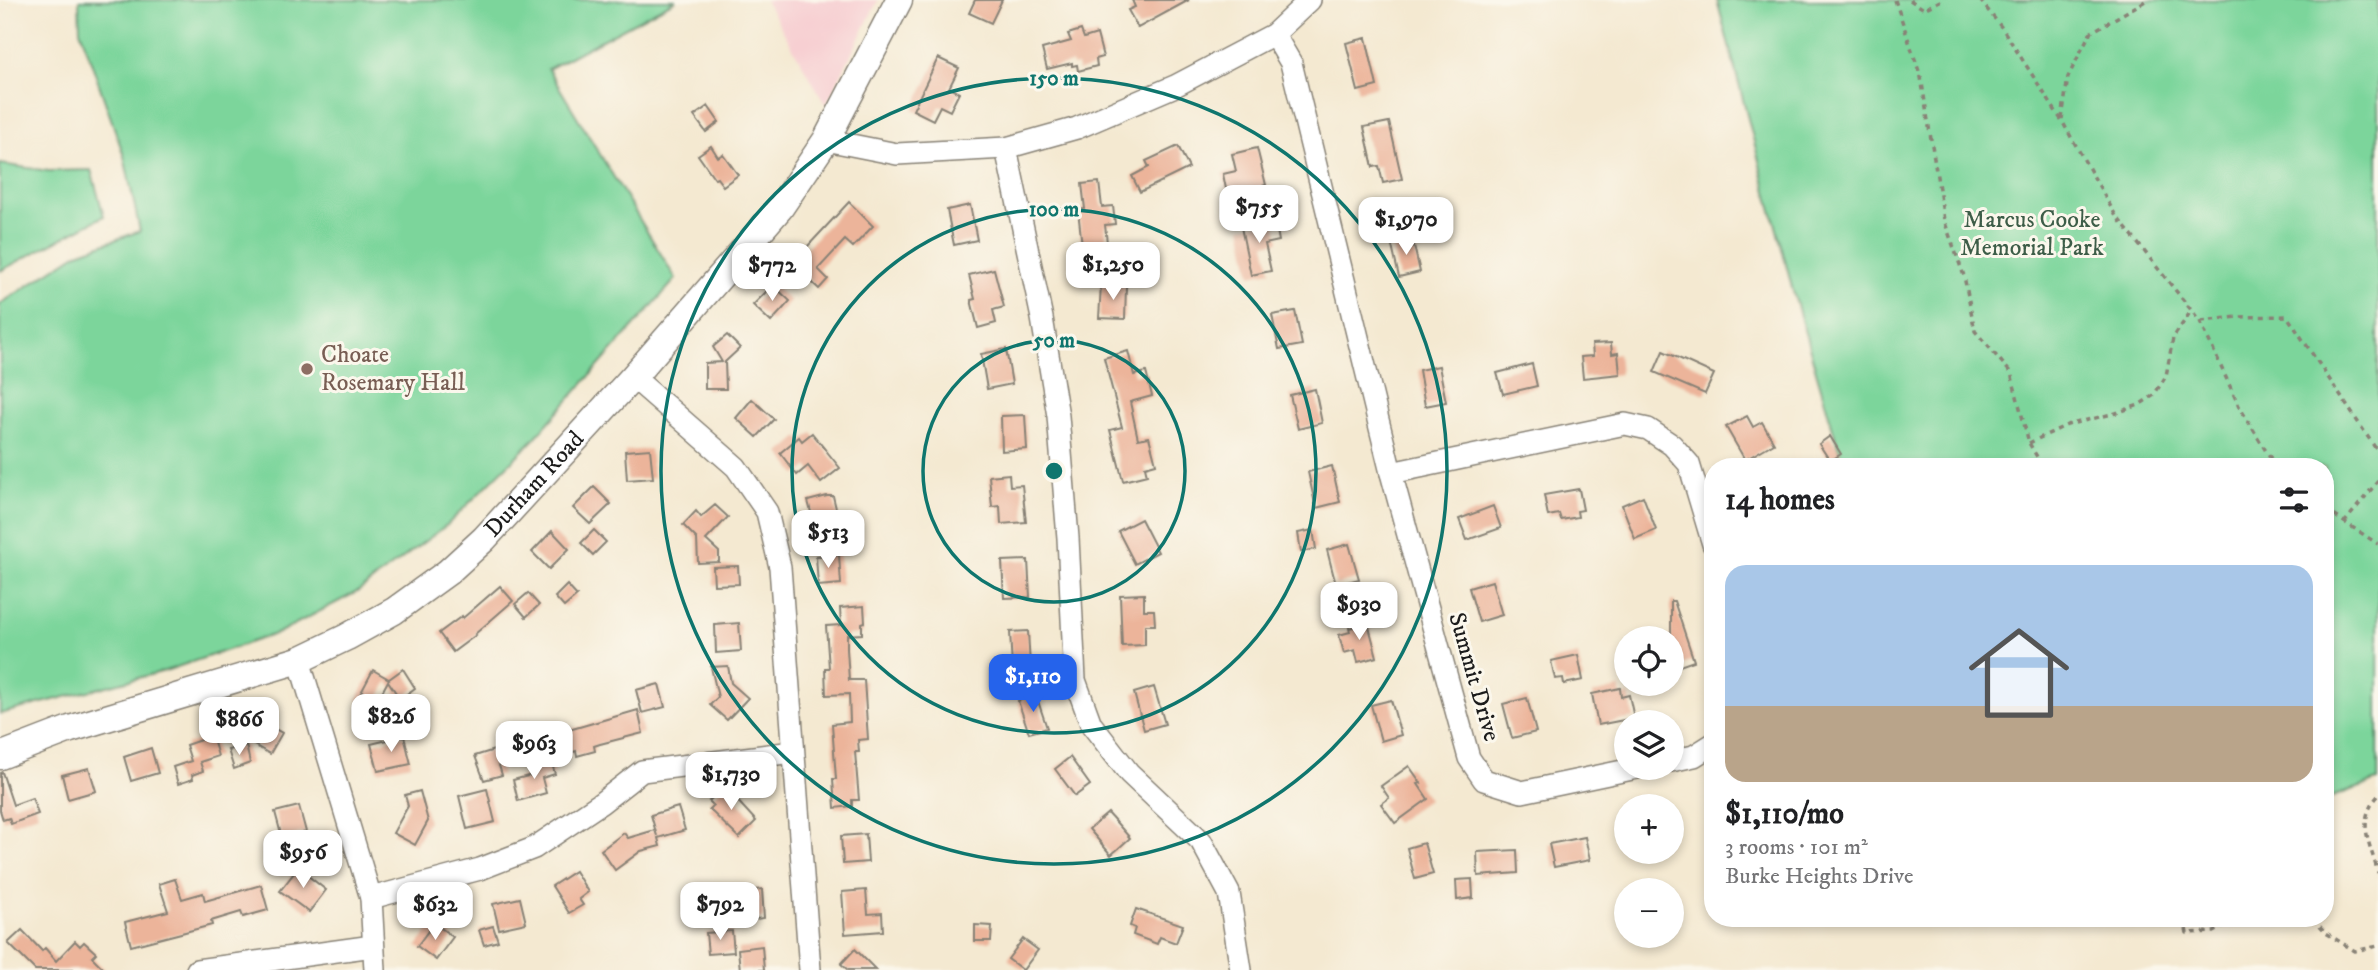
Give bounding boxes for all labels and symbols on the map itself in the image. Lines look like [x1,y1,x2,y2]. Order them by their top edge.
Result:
text: 150 m [1029,66,1079,92]
pin: $755 [1218,186,1300,245]
text: 100 m [1029,197,1079,223]
pin: $1,970 [1349,198,1463,257]
park label: Marcus Cooke Memorial Park [1960,205,2104,263]
pin: $1,250 [1056,243,1170,302]
pin: $772 [731,244,813,303]
text: 50 m [1032,328,1075,354]
place label: Choate Rosemary Hall [321,340,466,398]
marker: Choate Rosemary Hall [299,361,315,377]
street label: Durham Road [478,425,591,544]
centre of rings [1042,459,1066,483]
pin: $513 [787,510,869,570]
pin: $930 [1318,582,1400,642]
street label: Summit Drive [1441,609,1507,745]
pin: $1,110 [976,654,1090,714]
pin: $826 [350,694,432,754]
pin: $866 [198,698,280,757]
pin: $963 [493,722,575,781]
pin: $1,730 [674,752,788,812]
pin: $956 [262,830,344,890]
pin: $632 [394,883,476,942]
pin: $792 [679,883,761,942]

